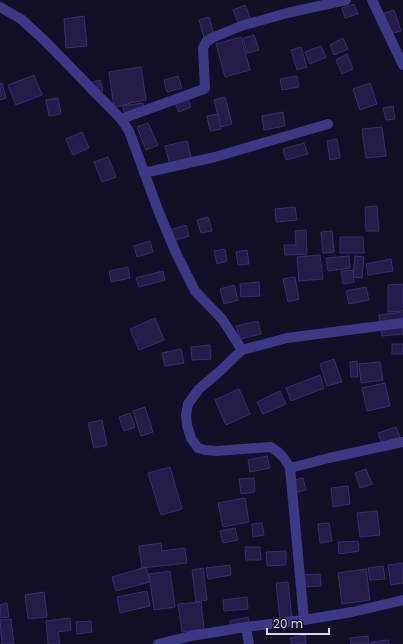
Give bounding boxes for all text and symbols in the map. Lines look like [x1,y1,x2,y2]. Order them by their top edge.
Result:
scale bar [267,610,329,636]
text: 20 m [273,615,303,632]

